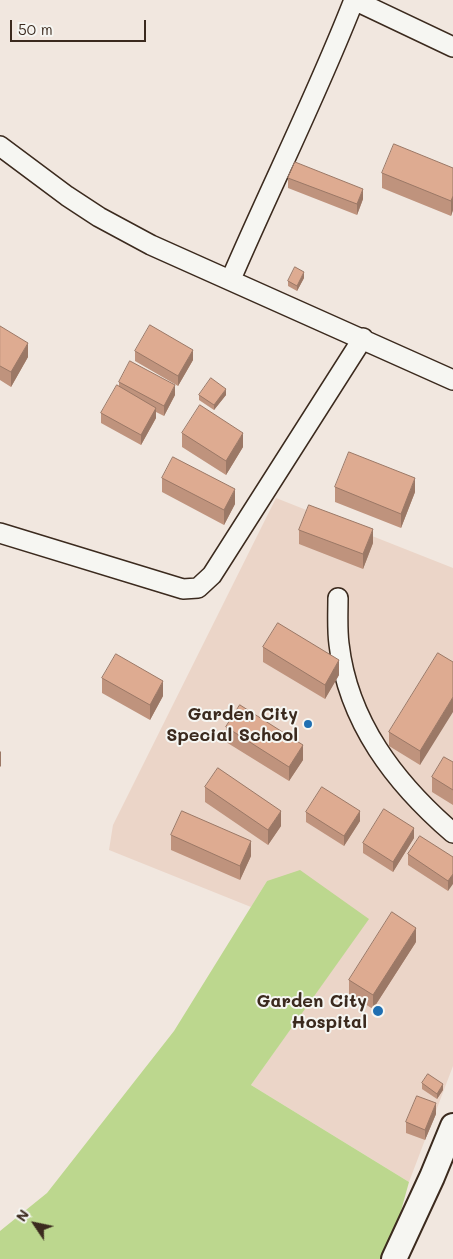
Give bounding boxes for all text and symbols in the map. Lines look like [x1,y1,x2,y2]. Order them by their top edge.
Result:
scale bar [12,10,149,42]
text: 50 m [18,19,53,39]
place label: Garden City Special School [166,703,298,746]
marker: Garden City Special School [302,718,314,730]
place label: Garden City Hospital [257,990,367,1032]
marker: Garden City Hospital [371,1004,385,1018]
north arrow [10,1199,60,1249]
text: N [11,1206,33,1225]

